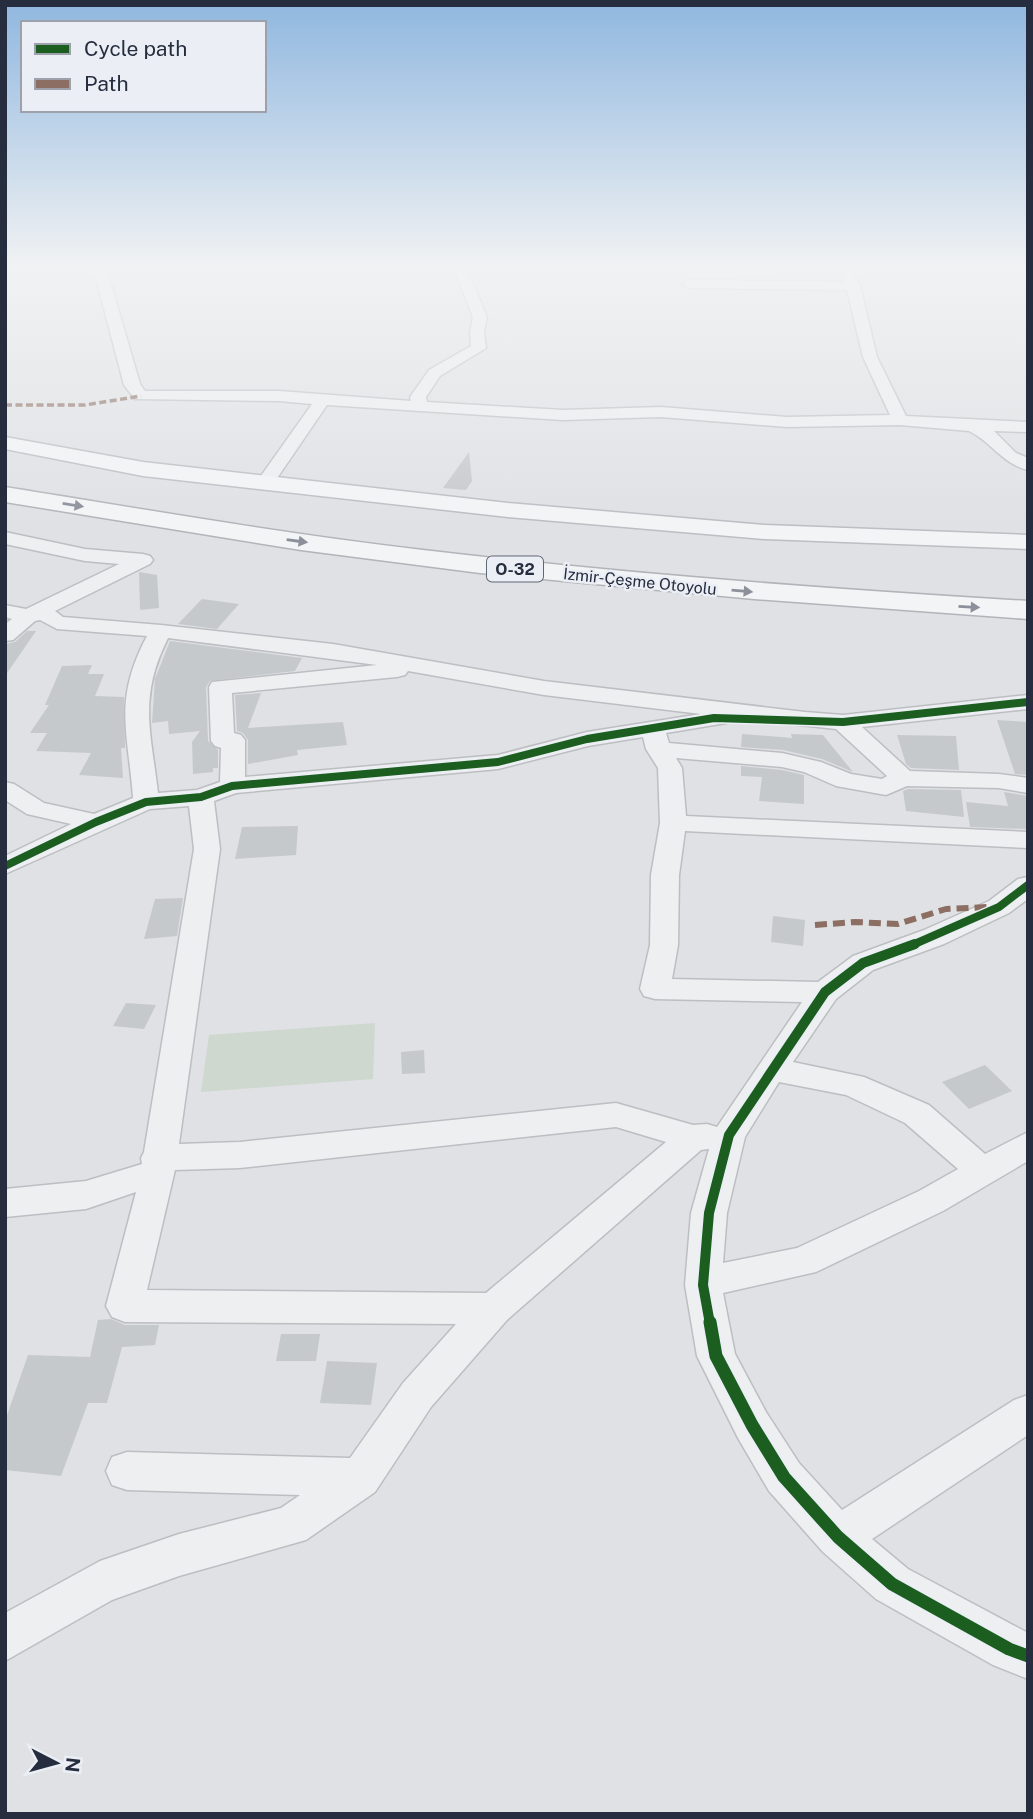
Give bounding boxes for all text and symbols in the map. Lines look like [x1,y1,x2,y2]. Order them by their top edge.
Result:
legend [21,21,266,112]
text: Cycle path [84,36,187,61]
text: Path [84,71,129,96]
one-way arrow [62,500,84,511]
one-way arrow [286,536,308,547]
road number: O-32 [487,556,543,582]
street label: İzmir-Çeşme Otoyolu [562,563,718,599]
one-way arrow [732,586,754,597]
one-way arrow [959,602,981,613]
north arrow [21,1728,91,1798]
text: N [61,1756,85,1773]

